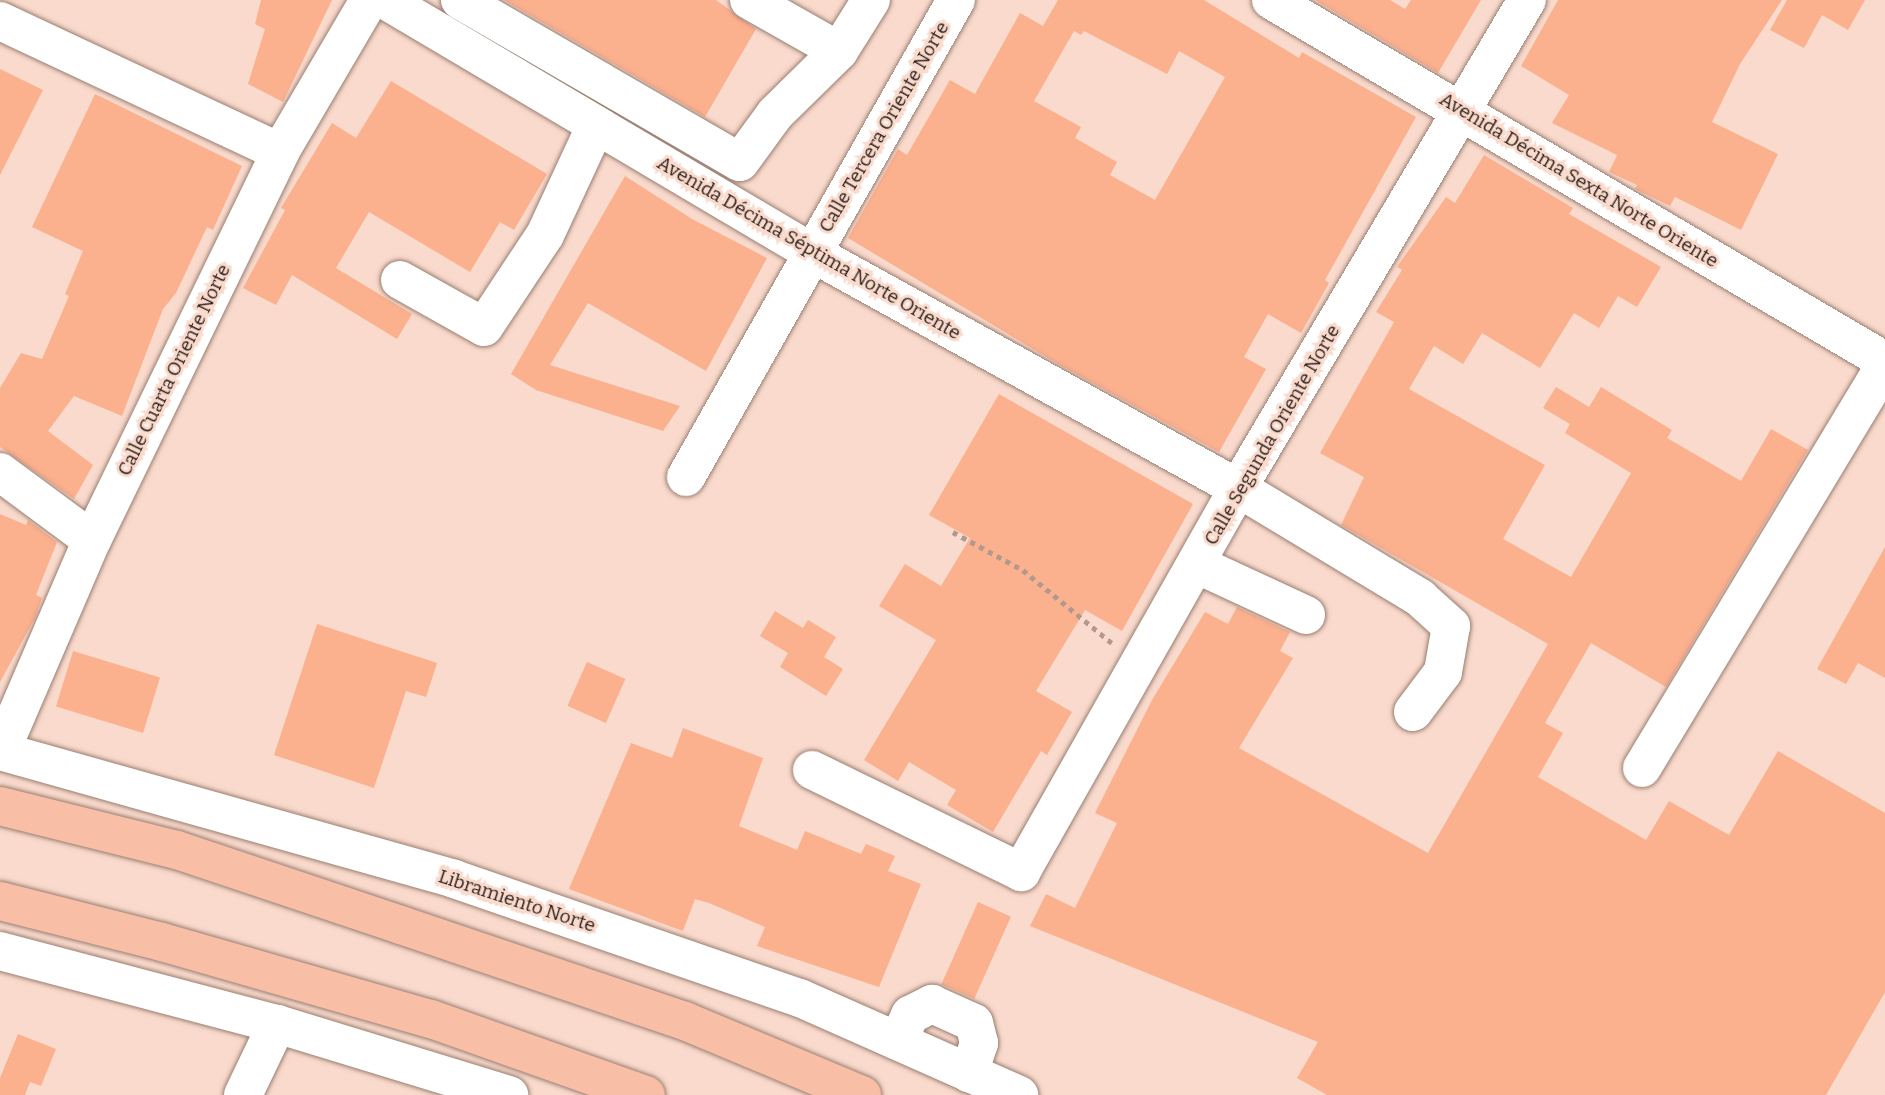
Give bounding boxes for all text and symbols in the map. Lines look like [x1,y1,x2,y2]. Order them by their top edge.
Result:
street label: Calle Tercera Oriente Norte [814,18,954,236]
street label: Avenida Décima Sexta Norte Oriente [1436,88,1722,272]
street label: Avenida Décima Séptima Norte Oriente [653,151,965,345]
street label: Calle Cuarta Oriente Norte [113,261,235,479]
street label: Calle Segunda Oriente Norte [1199,321,1345,549]
street label: Libramiento Norte [436,865,598,937]

